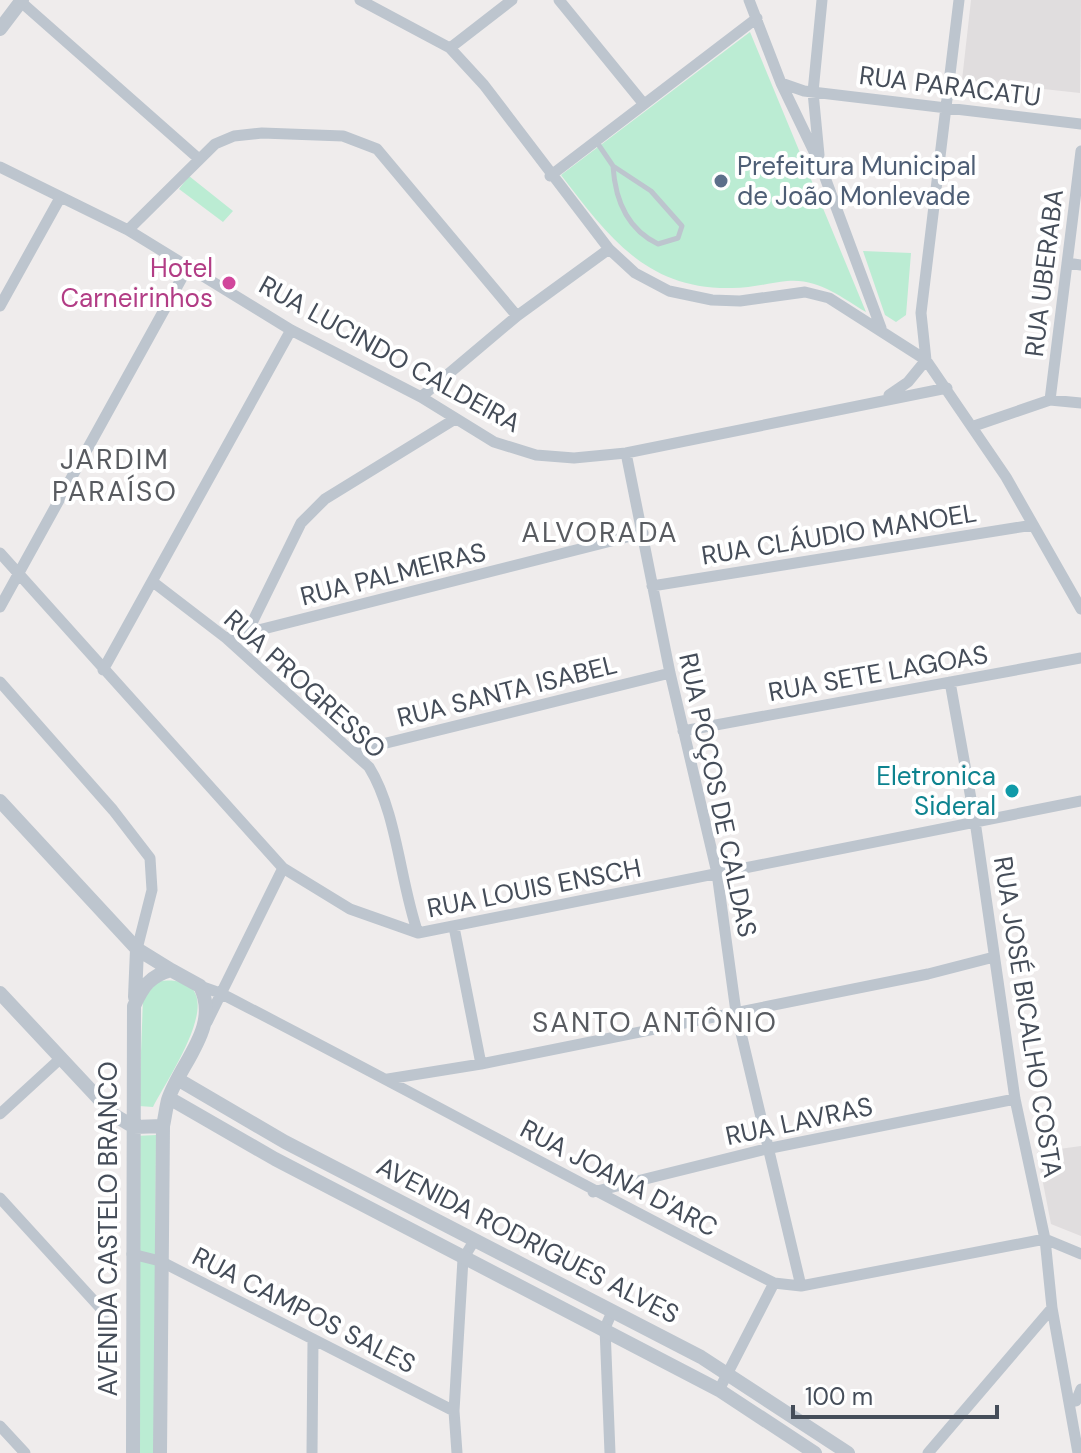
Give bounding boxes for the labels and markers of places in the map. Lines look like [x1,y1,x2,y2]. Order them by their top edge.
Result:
place label: Prefeitura Municipal de João Monlevade [737,149,976,213]
marker: Prefeitura Municipal de João Monlevade [712,172,730,190]
place label: Hotel Carneirinhos [60,251,213,315]
marker: Hotel Carneirinhos [220,274,238,292]
place label: Eletronica Sideral [876,759,996,823]
marker: Eletronica Sideral [1003,782,1021,800]

